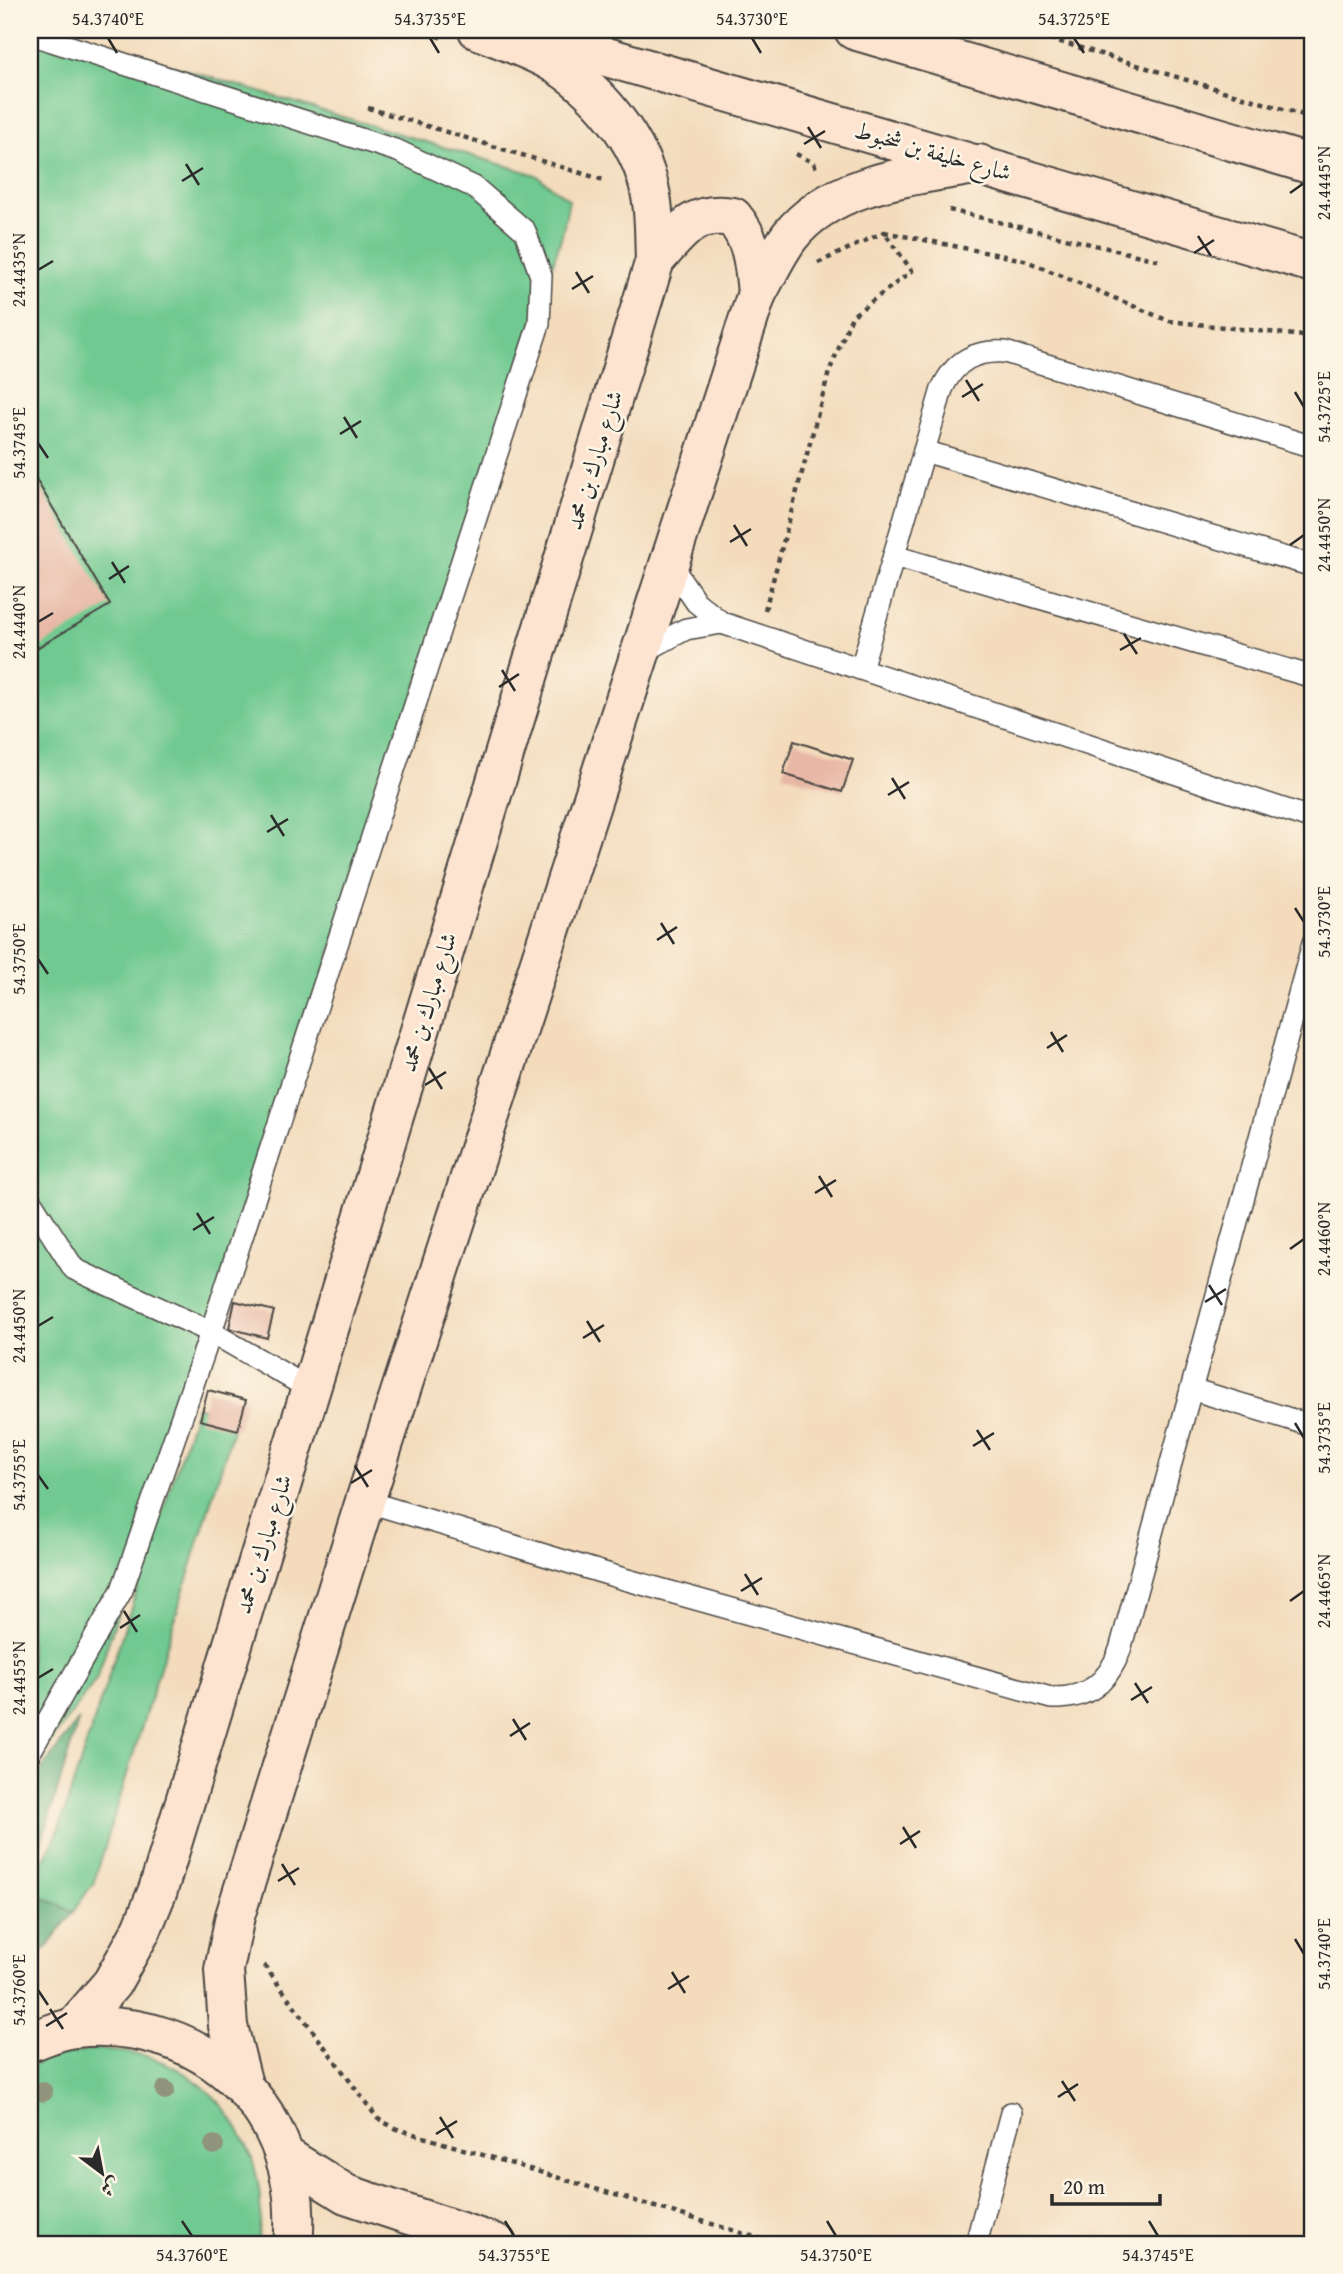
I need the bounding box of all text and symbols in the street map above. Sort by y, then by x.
text: 54.3740°E [72,5,144,32]
text: 54.3735°E [394,5,466,32]
text: 54.3730°E [716,5,788,32]
text: 54.3725°E [1038,5,1110,32]
street label: شارع خليفة بن شخبوط [850,112,1015,193]
text: 24.4445°N [1310,145,1337,220]
text: 24.4435°N [5,232,32,307]
text: 54.3725°E [1310,371,1337,443]
street label: شارع مبارك بن محمد [557,386,634,535]
text: 54.3745°E [5,407,32,479]
text: 24.4450°N [1310,497,1337,572]
text: 24.4440°N [5,584,32,659]
text: 54.3730°E [1310,886,1337,958]
text: 54.3750°E [5,923,32,995]
street label: شارع مبارك بن محمد [391,928,468,1077]
text: 24.4460°N [1310,1201,1337,1276]
text: 24.4450°N [5,1288,32,1363]
text: 54.3735°E [1310,1402,1337,1474]
text: 54.3755°E [5,1439,32,1511]
street label: شارع مبارك بن محمد [226,1470,303,1619]
text: 24.4465°N [1310,1553,1337,1628]
text: 24.4455°N [5,1640,32,1715]
text: 54.3740°E [1310,1918,1337,1990]
text: 54.3760°E [5,1954,32,2026]
north arrow [66,2138,136,2208]
scale bar [1052,2162,1161,2206]
text: ش [96,2171,126,2204]
text: 20 m [1063,2171,1105,2202]
text: 54.3760°E [156,2241,228,2268]
text: 54.3755°E [478,2241,550,2268]
text: 54.3750°E [800,2241,872,2268]
text: 54.3745°E [1122,2241,1194,2268]

